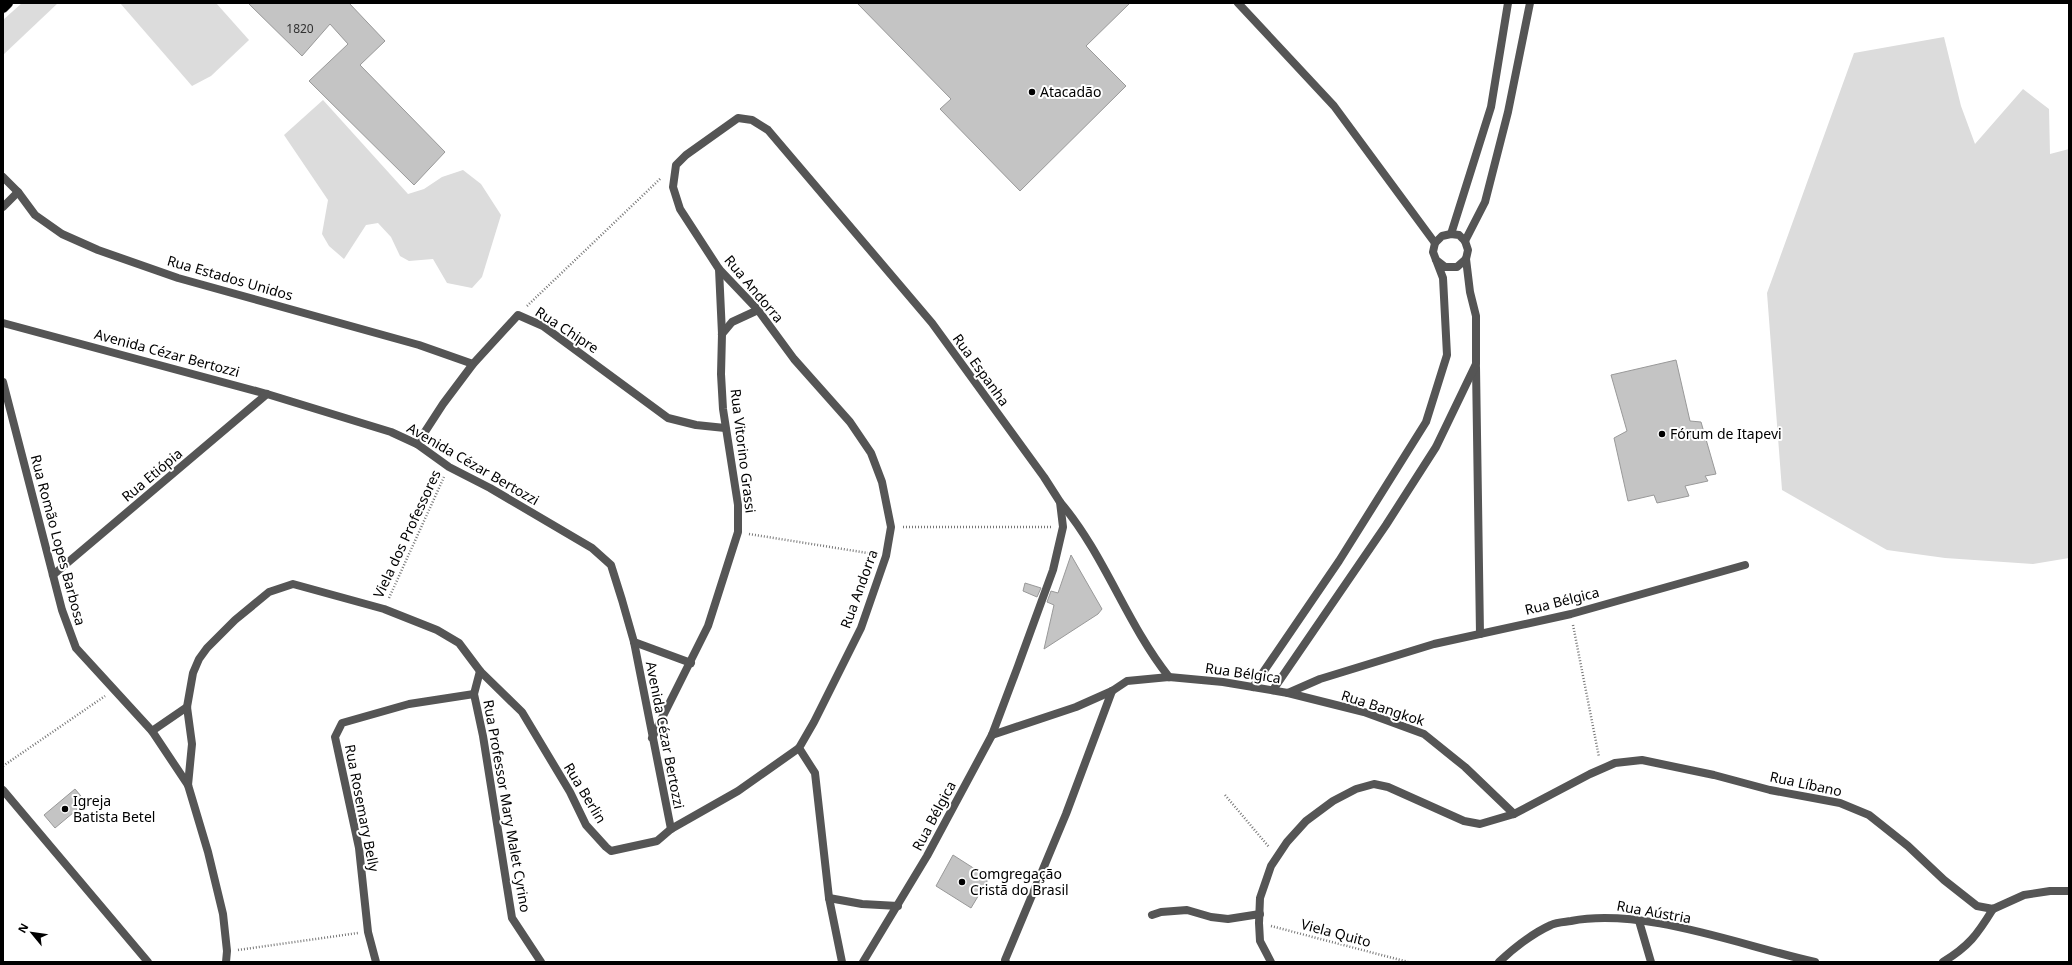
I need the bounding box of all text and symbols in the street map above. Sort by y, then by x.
house number: 1820 [286,20,314,37]
place label: Atacadão [1040,82,1101,101]
marker: Atacadão [1027,87,1037,97]
street label: Rua Estados Unidos [165,250,295,305]
street label: Rua Andorra [721,251,788,326]
street label: Rua Chipre [532,302,603,357]
street label: Avenida Cézar Bertozzi [92,324,242,381]
street label: Rua Espanha [949,330,1014,410]
street label: Rua Vitorino Grassi [726,388,761,514]
street label: Avenida Cézar Bertozzi [404,418,543,509]
place label: Fórum de Itapevi [1670,424,1782,443]
marker: Fórum de Itapevi [1657,429,1667,439]
street label: Rua Etiópia [117,444,186,506]
street label: Rua Romão Lopes Barbosa [27,452,90,627]
street label: Viela dos Professores [368,466,445,601]
street label: Rua Andorra [835,547,882,631]
street label: Rua Bélgica [1523,582,1601,619]
street label: Rua Bélgica [1204,658,1282,687]
street label: Avenida Cézar Bertozzi [642,660,689,810]
street label: Rua Bangkok [1339,685,1428,730]
street label: Rua Professor Mary Malet Cyrino [479,698,536,914]
street label: Rua Rosemary Belly [341,743,384,874]
street label: Rua Berlin [560,759,611,827]
street label: Rua Líbano [1768,767,1844,800]
street label: Rua Bélgica [907,778,960,854]
place label: Igreja Batista Betel [73,791,155,826]
marker: Igreja Batista Betel [60,804,70,814]
place label: Comgregação Cristã do Brasil [970,864,1069,899]
marker: Comgregação Cristã do Brasil [957,877,967,887]
street label: Rua Aústria [1615,896,1693,927]
north arrow [12,913,52,953]
street label: Viela Quito [1299,914,1373,951]
text: N [14,920,32,935]

